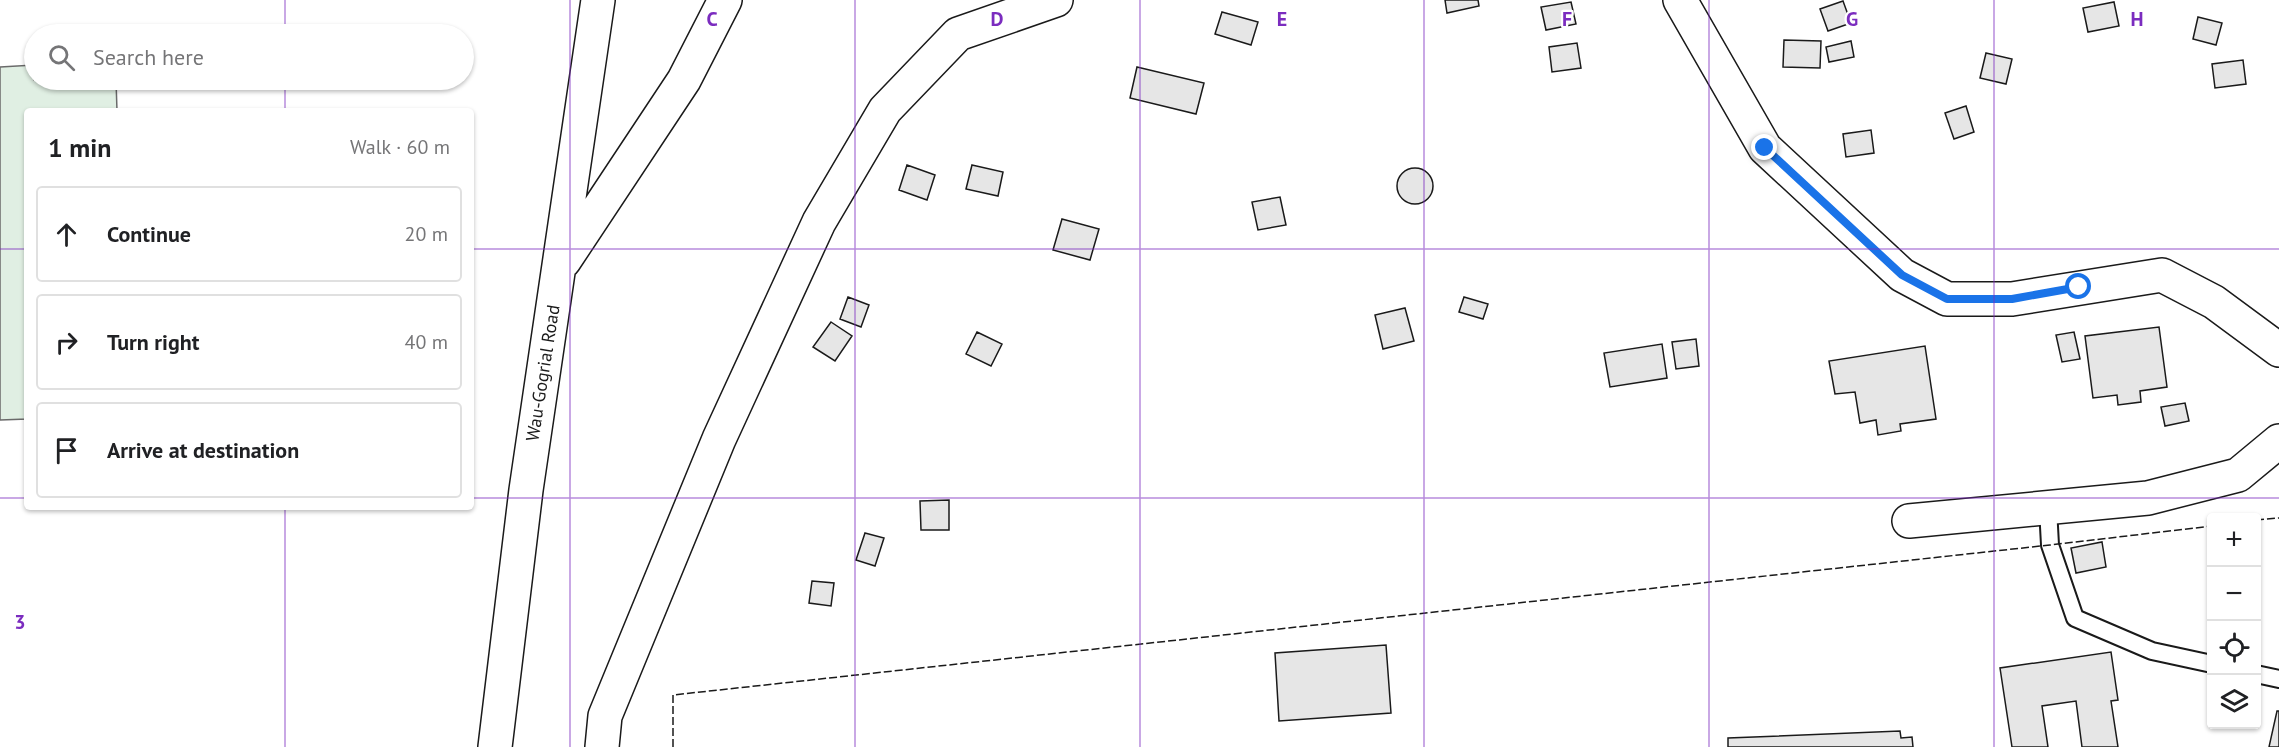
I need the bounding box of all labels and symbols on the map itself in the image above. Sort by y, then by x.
text: C [706,6,718,32]
text: D [991,6,1004,32]
text: E [1277,6,1287,32]
text: F [1562,6,1572,32]
text: G [1846,6,1858,32]
text: H [2130,6,2144,32]
route end [1751,134,1777,160]
route start [2065,273,2091,299]
street label: Wau-Gogrial Road [520,303,565,443]
text: 3 [14,609,26,635]

